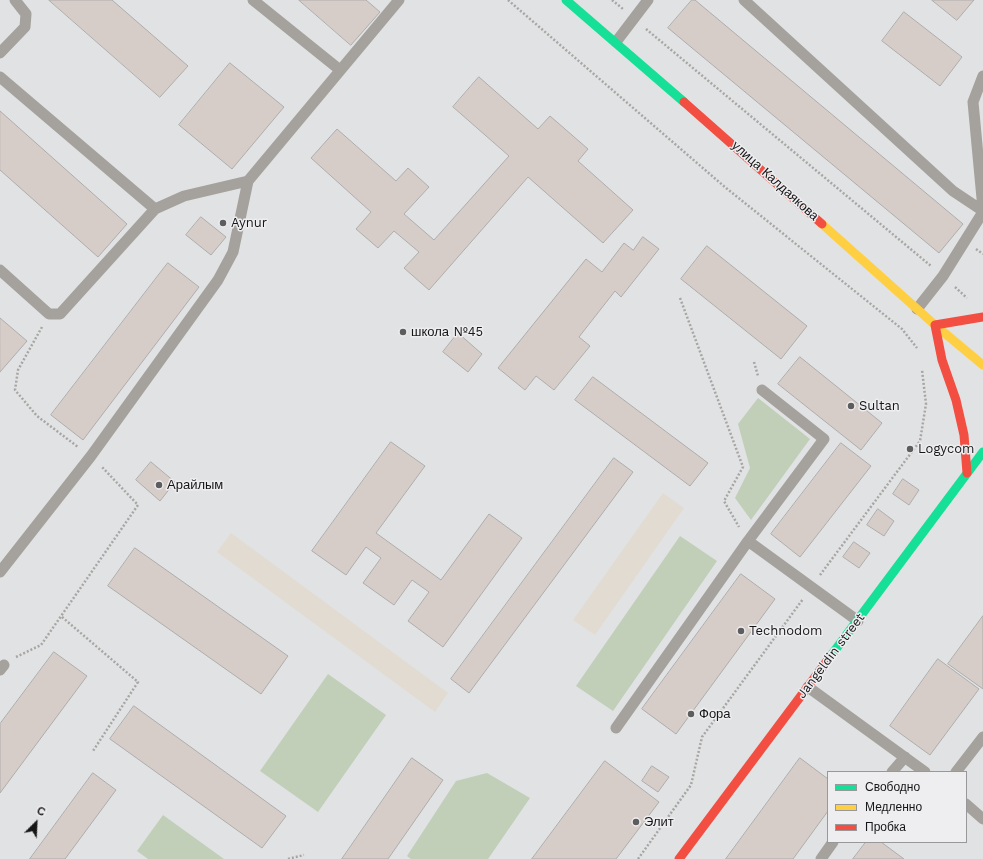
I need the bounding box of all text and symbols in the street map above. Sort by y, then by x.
street label: улица Калдаякова [728,138,822,224]
place label: Aynur [231,215,267,231]
marker: Aynur [218,218,228,228]
place label: школа №45 [411,324,483,340]
marker: школа №45 [398,327,408,337]
place label: Sultan [859,398,900,414]
marker: Sultan [846,401,856,411]
place label: Logycom [918,441,974,457]
marker: Logycom [905,444,915,454]
place label: Арайлым [167,477,223,493]
marker: Арайлым [154,480,164,490]
street label: Jangeldin street [794,610,868,702]
place label: Technodom [749,623,822,639]
marker: Technodom [736,626,746,636]
place label: Фора [699,706,731,722]
marker: Фора [686,709,696,719]
legend [827,771,967,843]
text: Свободно [865,780,920,794]
text: Медленно [865,800,922,814]
north arrow [16,803,56,843]
text: С [35,804,47,819]
place label: Элит [644,814,674,830]
marker: Элит [631,817,641,827]
text: Пробка [865,820,906,834]

